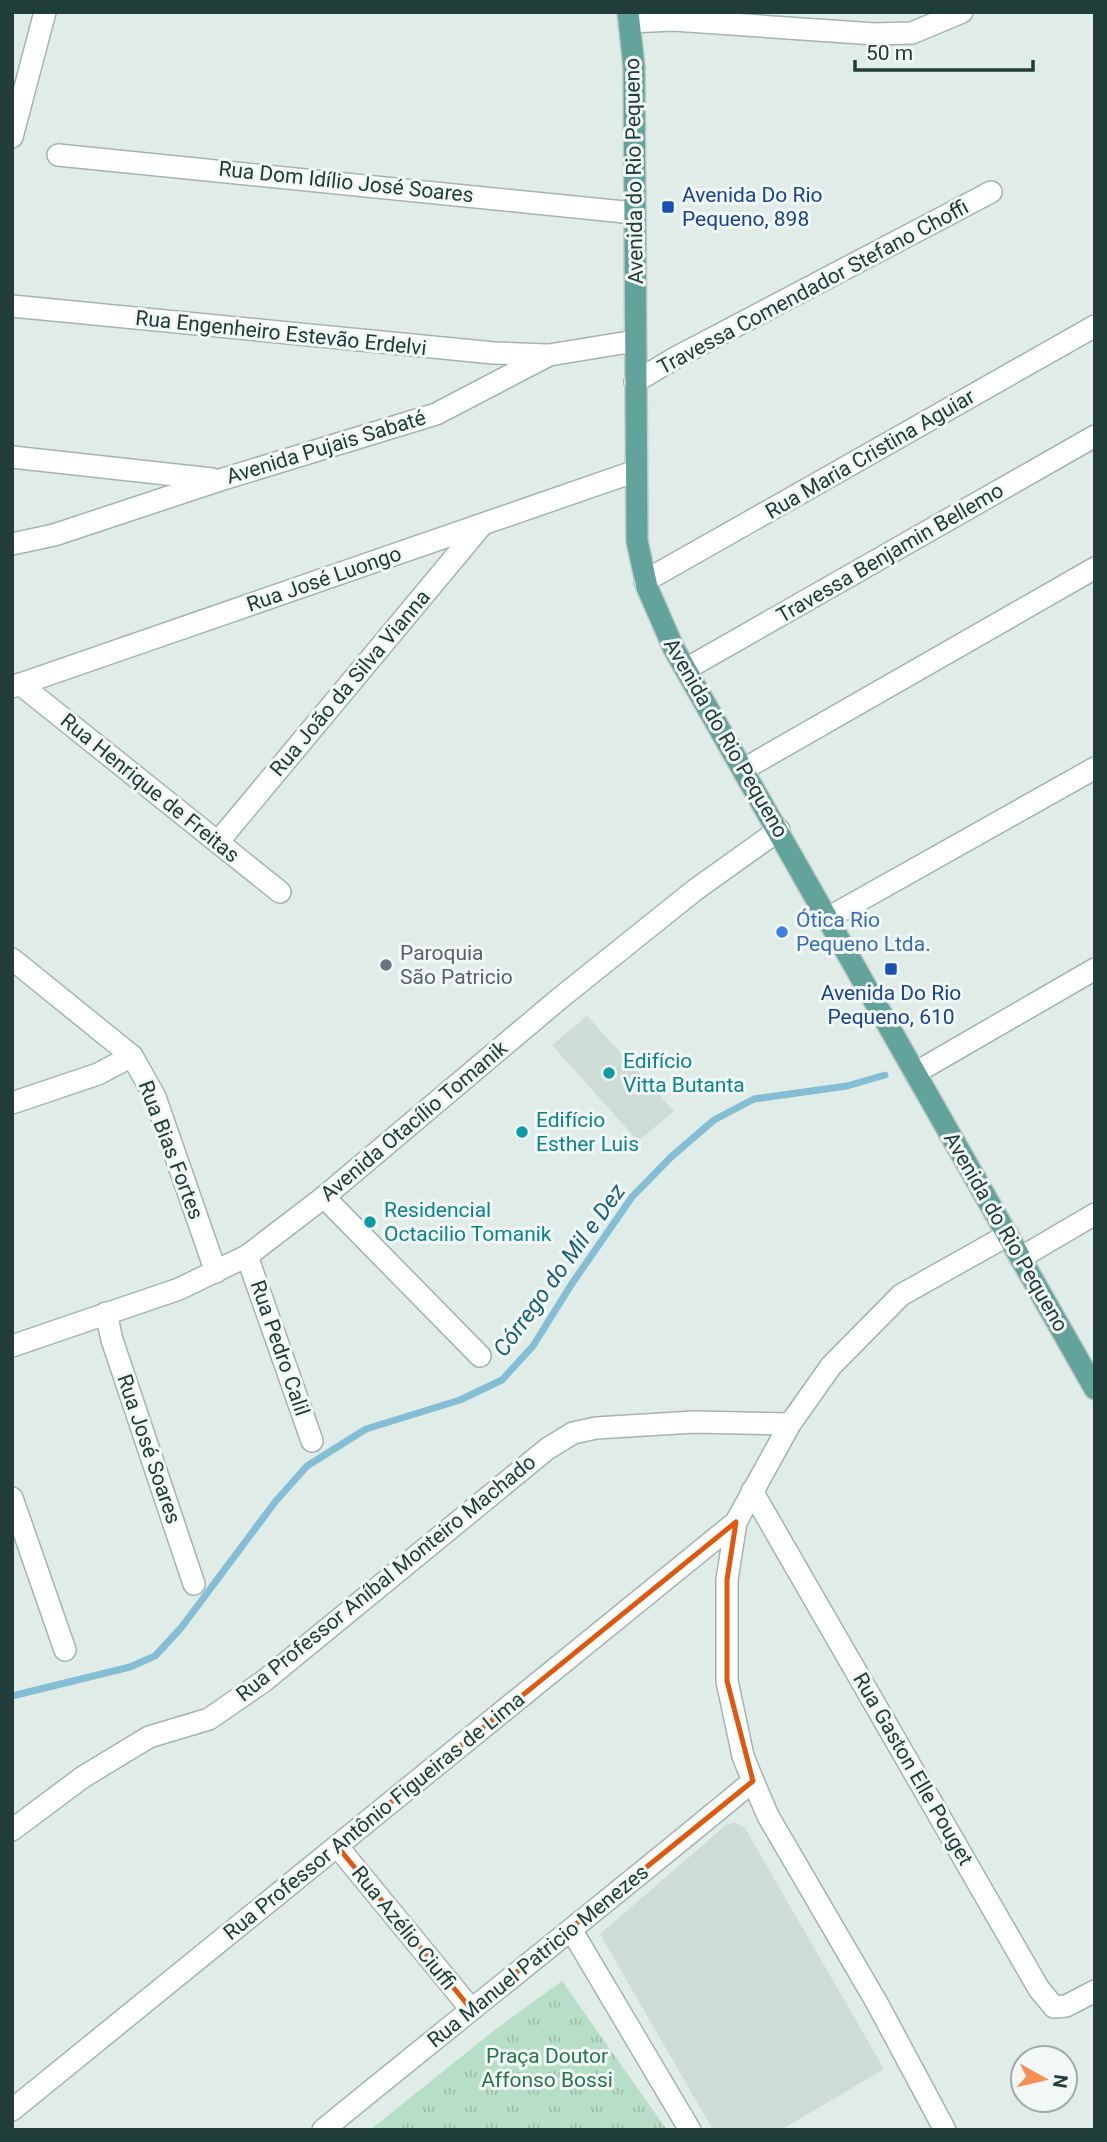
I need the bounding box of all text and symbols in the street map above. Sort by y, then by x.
scale bar [855,28,1034,72]
text: 50 m [866,41,913,65]
street label: Avenida do Rio Pequeno [620,58,648,284]
street label: Rua Dom Idílio José Soares [217,157,475,207]
place label: Avenida Do Rio Pequeno, 898 [682,183,823,231]
street label: Travessa Comendador Stefano Choffi [653,195,973,379]
marker: Avenida Do Rio Pequeno, 898 [660,199,676,215]
street label: Rua Engenheiro Estevão Erdelvi [134,306,428,360]
street label: Rua Maria Cristina Aguiar [761,384,979,524]
street label: Avenida Pujais Sabaté [223,405,429,489]
street label: Travessa Benjamin Bellemo [772,478,1008,628]
street label: Rua José Luongo [244,541,404,617]
street label: Rua João da Silva Vianna [265,585,435,781]
street label: Avenida do Rio Pequeno [659,634,793,842]
street label: Rua Henrique de Freitas [56,709,244,867]
place label: Ótica Rio Pequeno Ltda. [796,908,931,956]
marker: Ótica Rio Pequeno Ltda. [774,924,790,940]
place label: Paroquia São Patricio [400,941,513,989]
marker: Paroquia São Patricio [378,957,394,973]
marker: Avenida Do Rio Pequeno, 610 [883,961,899,977]
place label: Avenida Do Rio Pequeno, 610 [821,981,961,1029]
street label: Avenida Otacílio Tomanik [316,1036,512,1206]
place label: Edifício Vitta Butanta [623,1049,745,1097]
marker: Edifício Vitta Butanta [601,1065,617,1081]
street label: Rua Bias Fortes [134,1077,208,1223]
place label: Edifício Esther Luis [536,1108,639,1156]
marker: Edifício Esther Luis [514,1124,530,1140]
street label: Avenida do Rio Pequeno [939,1128,1073,1336]
water label: Córrego do Mil e Dez [488,1179,631,1362]
place label: Residencial Octacilio Tomanik [384,1198,552,1246]
marker: Residencial Octacilio Tomanik [362,1214,378,1230]
street label: Rua Pedro Calil [246,1277,314,1419]
street label: Rua José Soares [112,1371,186,1527]
street label: Rua Professor Aníbal Monteiro Machado [232,1450,541,1706]
street label: Rua Gaston Elle Pouget [848,1669,978,1870]
street label: Rua Professor Antônio Figueiras de Lima [219,1687,529,1945]
street label: Rua Manuel Patricio Menezes [423,1860,653,2052]
street label: Rua Azélio Ciuffi [347,1861,461,1995]
park label: Praça Doutor Affonso Bossi [481,2044,613,2092]
north arrow [1009,2044,1079,2114]
text: N [1048,2073,1073,2090]

